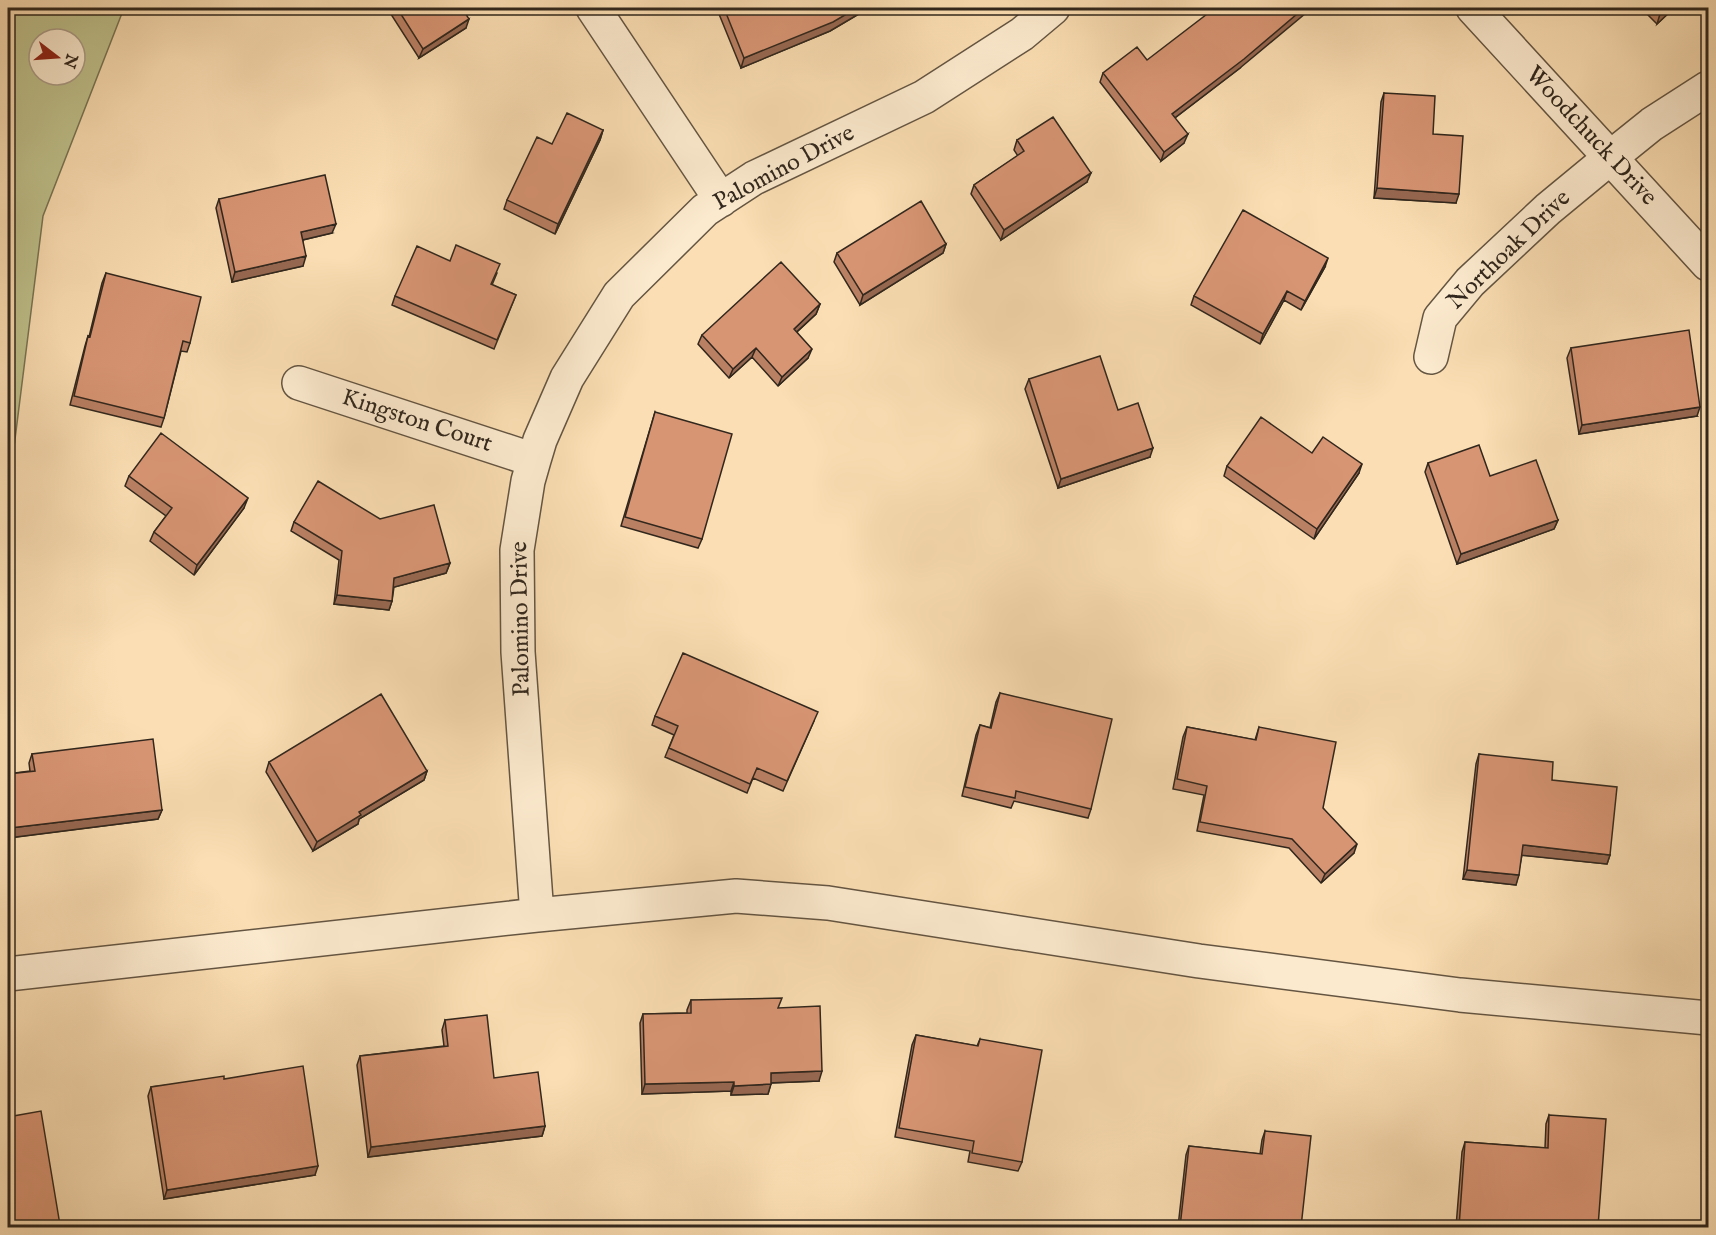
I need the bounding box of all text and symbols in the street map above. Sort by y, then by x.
north arrow [27,27,87,87]
text: N [58,50,81,70]
street label: Woodchuck Drive [1518,60,1664,212]
street label: Palomino Drive [708,118,860,218]
street label: Northoak Drive [1441,183,1577,317]
street label: Kingston Court [338,382,496,460]
street label: Palomino Drive [504,541,538,697]

